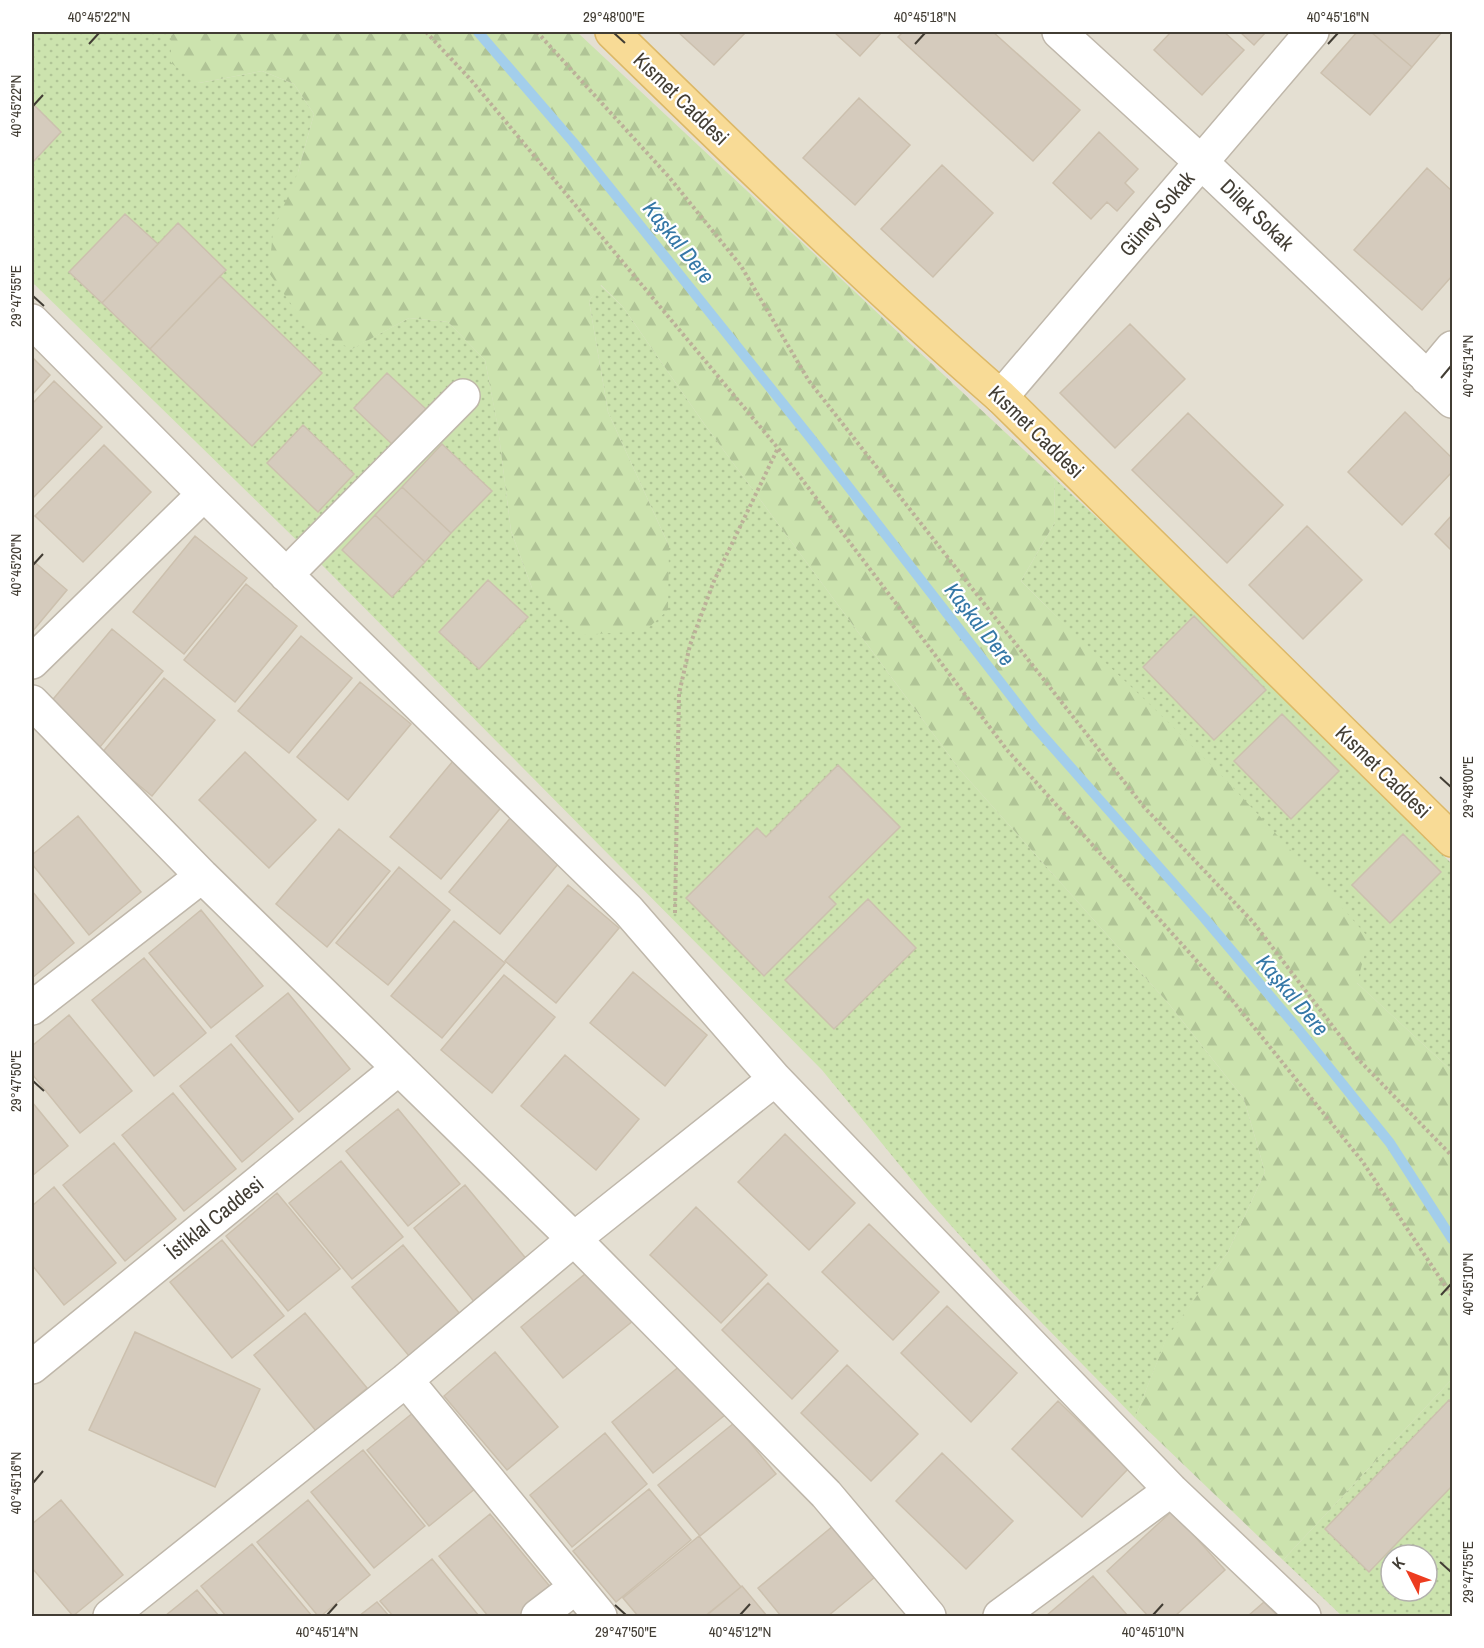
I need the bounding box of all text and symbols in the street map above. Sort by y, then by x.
text: 40°45'22"N [68,6,130,27]
text: 29°48'00"E [583,6,645,27]
text: 40°45'18"N [894,6,956,27]
text: 40°45'16"N [1307,6,1369,27]
street label: Kısmet Caddesi [627,46,735,152]
text: 40°45'22"N [5,75,26,137]
street label: Güney Sokak [1112,164,1201,263]
street label: Dilek Sokak [1214,172,1301,257]
water label: Kaşkal Dere [636,194,722,290]
text: 29°47'55"E [5,265,26,327]
text: 40°45'14"N [1457,335,1478,397]
street label: Kısmet Caddesi [982,379,1090,485]
text: 40°45'20"N [5,534,26,596]
water label: Kaşkal Dere [938,576,1022,672]
street label: Kısmet Caddesi [1329,719,1437,825]
text: 29°48'00"E [1457,756,1478,818]
water label: Kaşkal Dere [1250,948,1336,1042]
text: 29°47'50"E [5,1050,26,1112]
street label: İstiklal Caddesi [160,1169,270,1266]
text: 40°45'10"N [1457,1253,1478,1315]
text: 40°45'16"N [5,1452,26,1514]
text: 29°47'55"E [1457,1541,1478,1603]
north arrow [1379,1543,1439,1603]
text: K [1387,1552,1410,1574]
text: 40°45'14"N [296,1621,358,1642]
text: 29°47'50"E [595,1621,657,1642]
text: 40°45'12"N [709,1621,771,1642]
text: 40°45'10"N [1122,1621,1184,1642]

